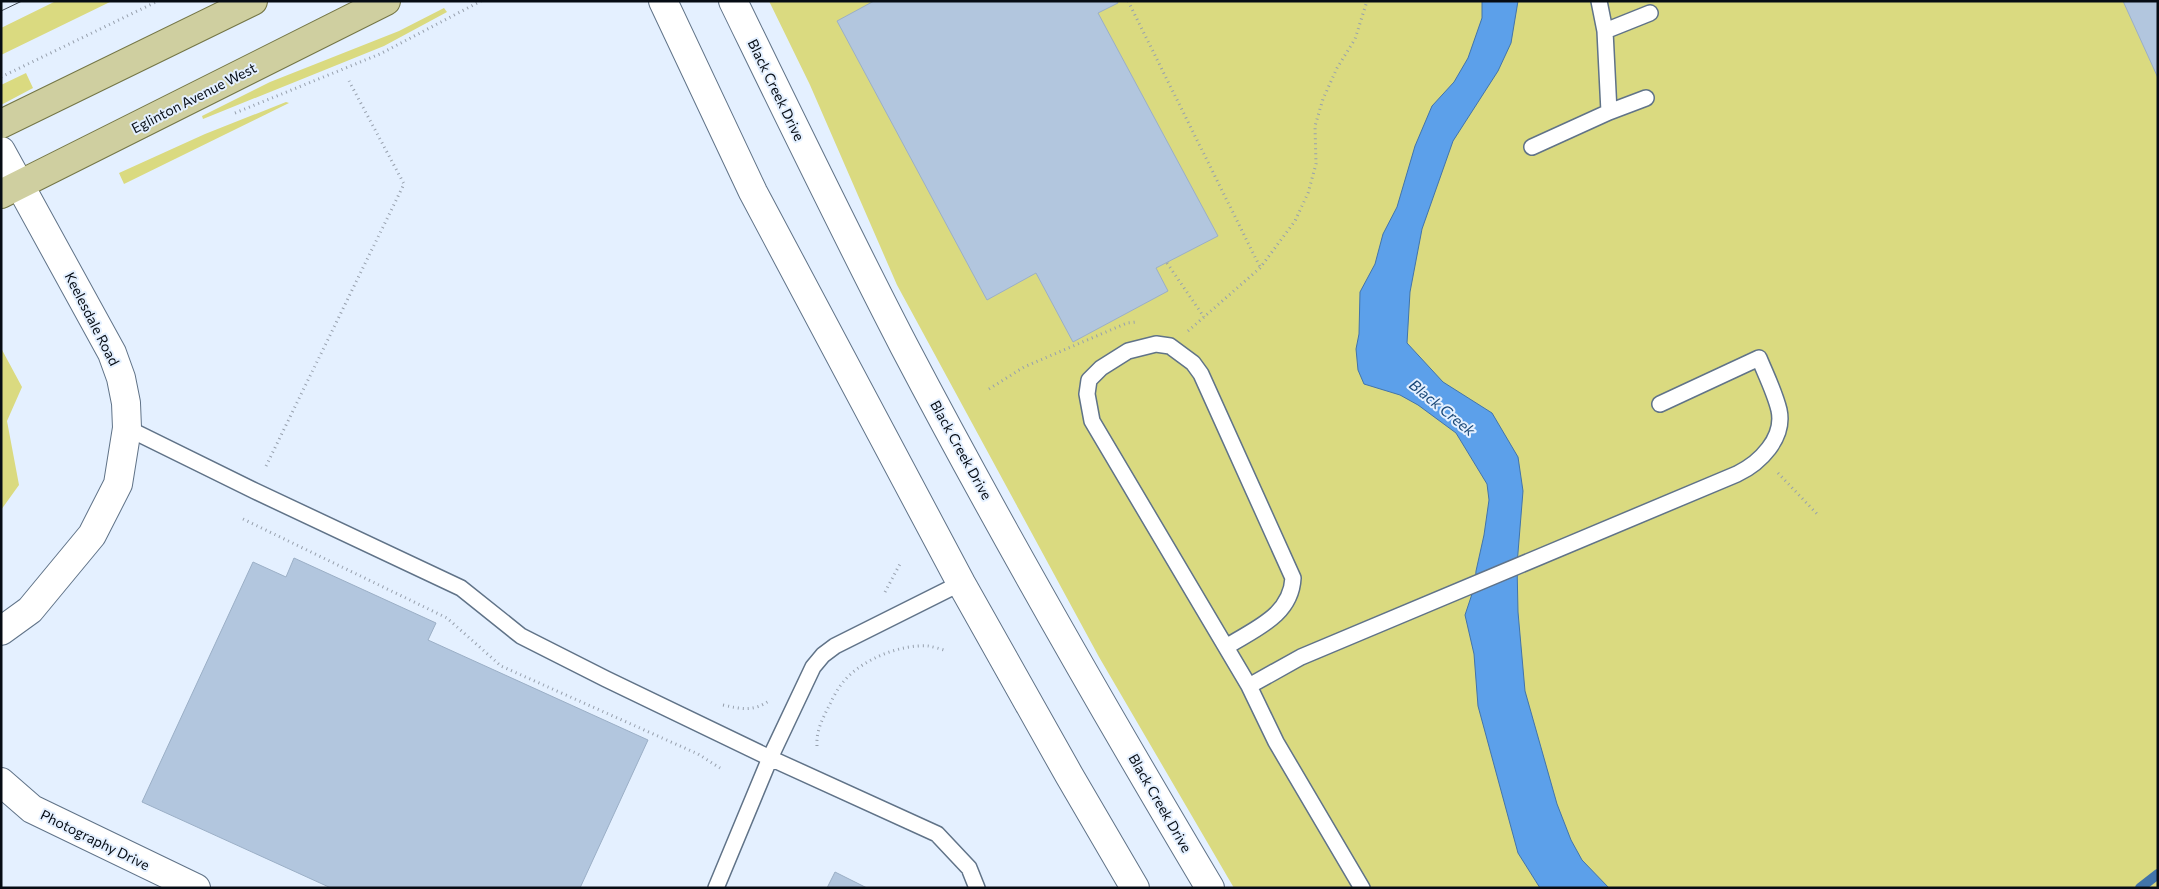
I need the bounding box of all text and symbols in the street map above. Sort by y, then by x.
street label: Black Creek Drive [744,36,808,143]
street label: Eglinton Avenue West [128,59,259,136]
street label: Keelesdale Road [62,269,123,368]
water label: Black Creek [1406,375,1480,440]
street label: Black Creek Drive [927,397,996,502]
street label: Black Creek Drive [1125,750,1196,855]
street label: Photography Drive [38,806,153,873]

